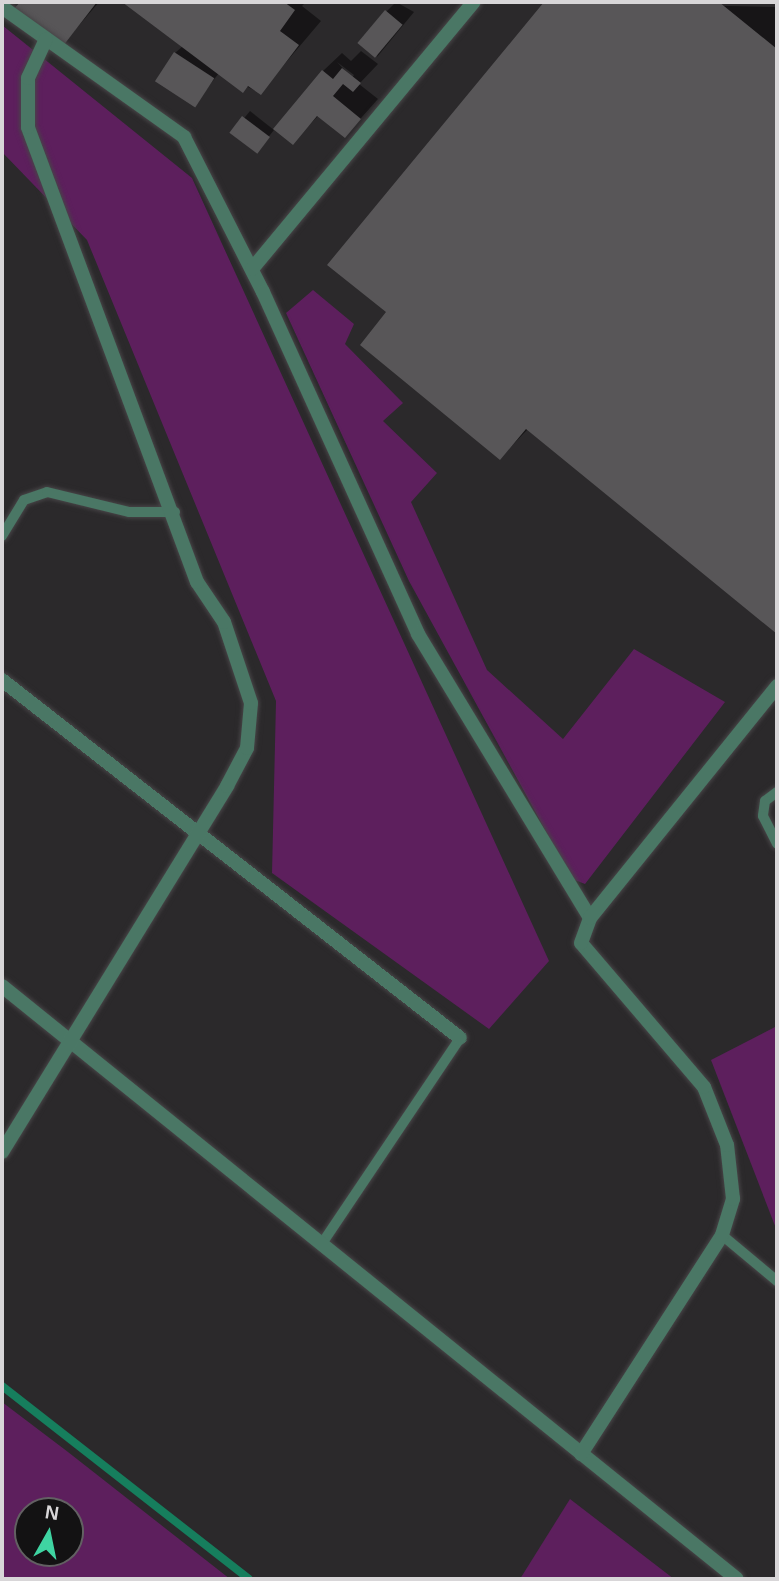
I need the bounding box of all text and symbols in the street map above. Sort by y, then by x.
north arrow [14,1497,84,1567]
text: N [44,1501,60,1524]

